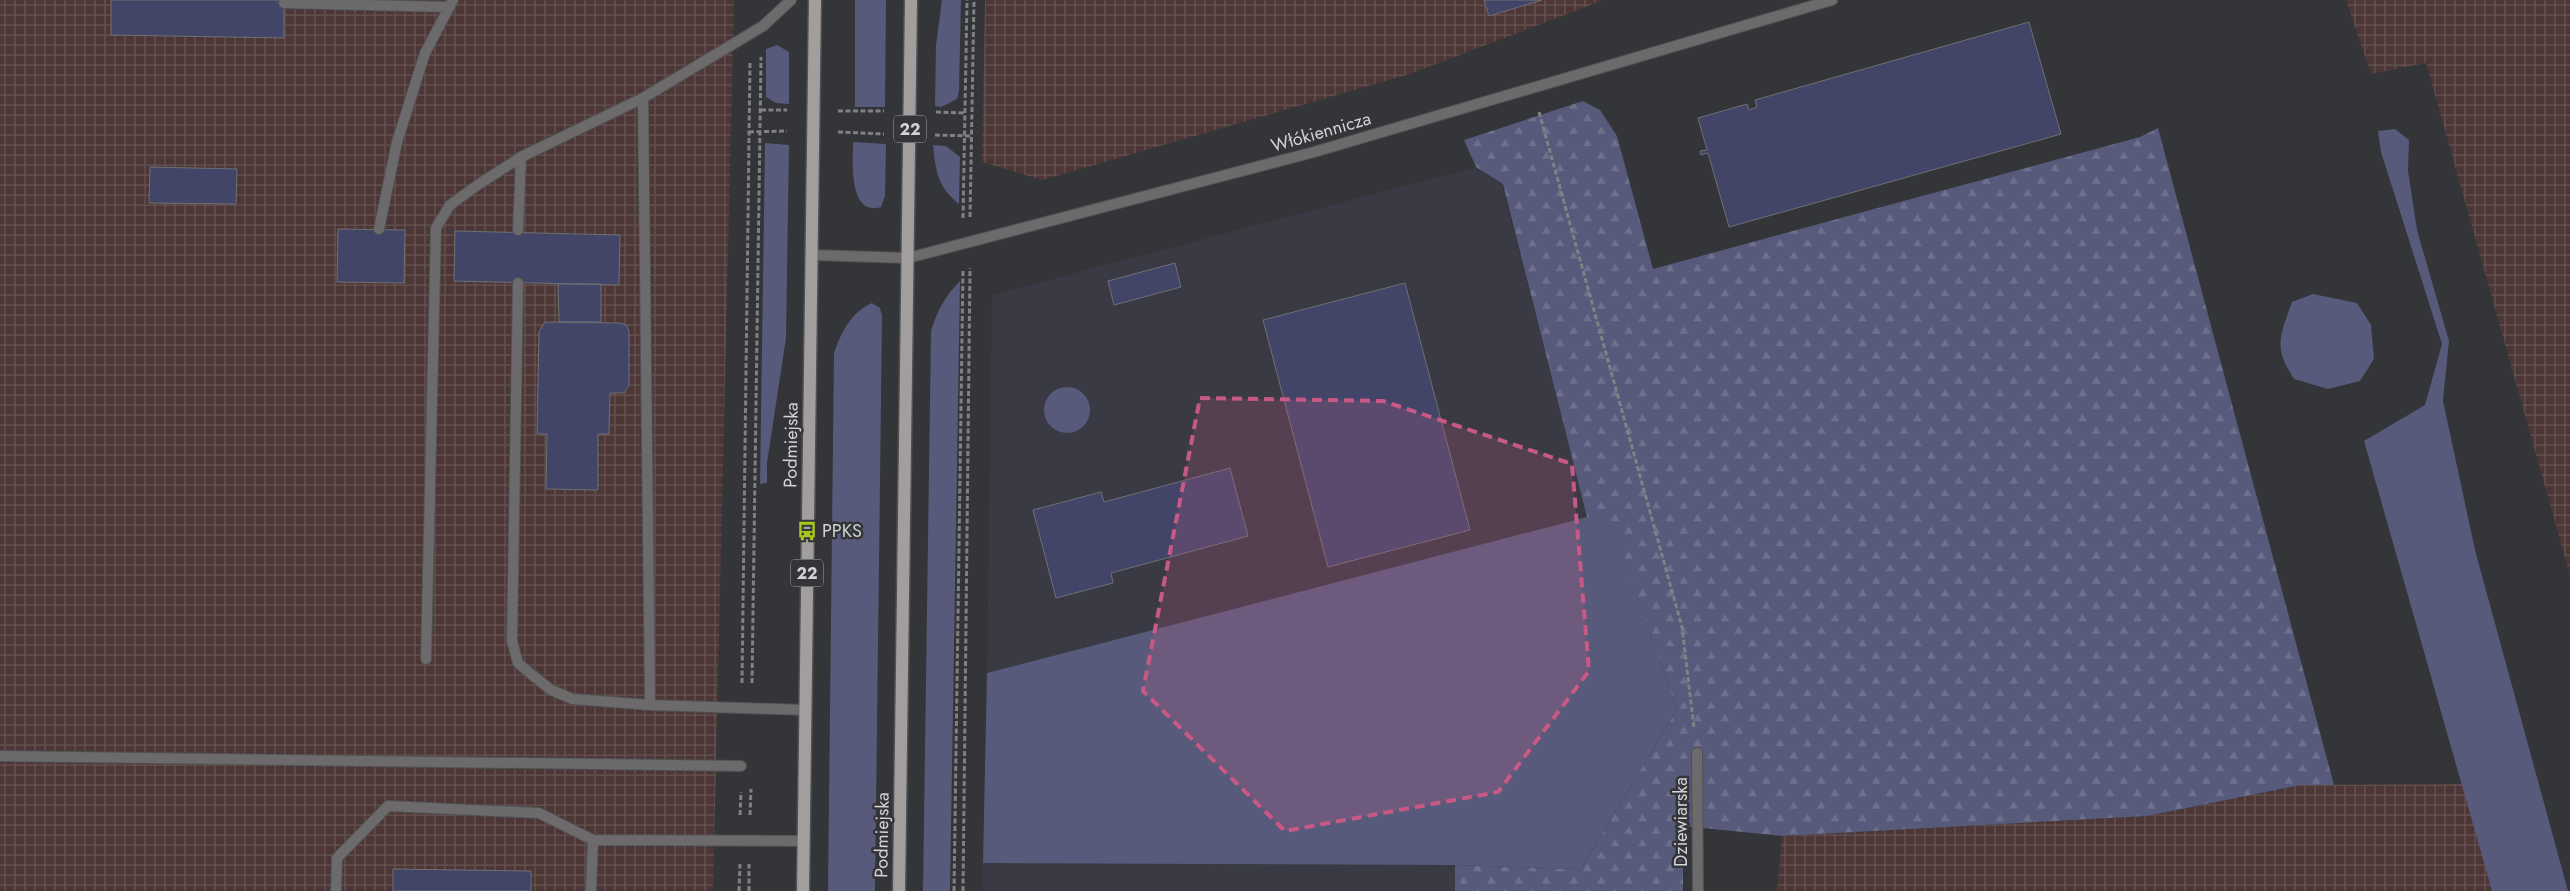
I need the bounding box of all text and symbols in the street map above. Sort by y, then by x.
street label: Włókiennicza [1268,105,1374,159]
road number: 22 [894,116,926,142]
street label: Podmiejska [777,402,805,488]
place label: PPKS [822,518,862,544]
bus stop icon: PPKS [796,520,818,542]
road number: 22 [791,560,823,586]
street label: Dziewiarska [1668,777,1694,867]
street label: Podmiejska [868,792,896,878]

